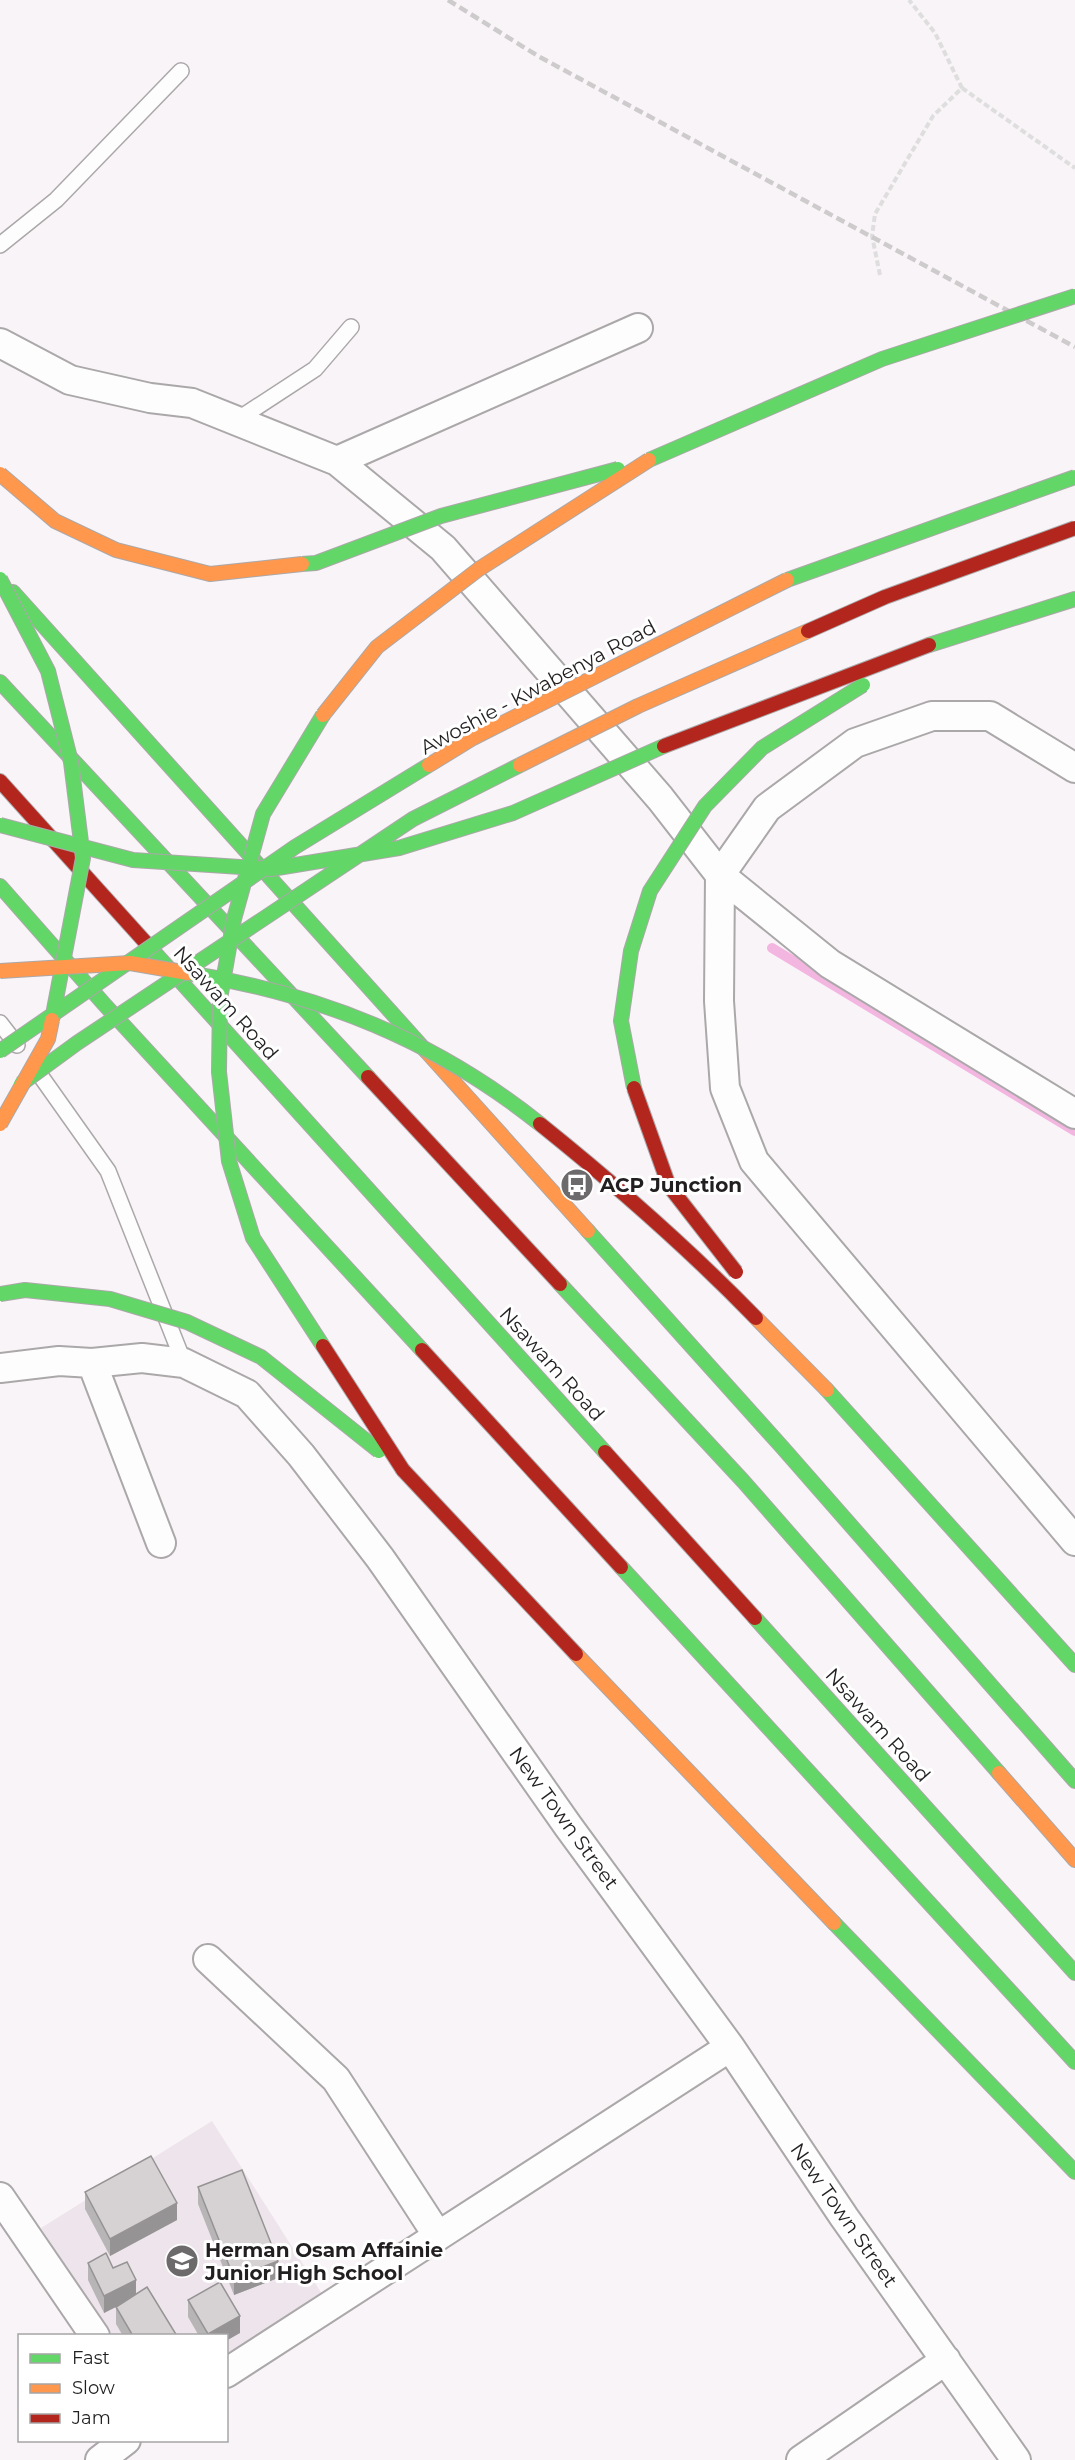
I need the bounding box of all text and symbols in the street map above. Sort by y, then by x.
street label: Awoshie - Kwabenya Road [416,615,660,759]
street label: Nsawam Road [168,941,284,1065]
bus stop icon: ACP Junction [559,1167,595,1203]
place label: ACP Junction [599,1173,742,1197]
street label: Nsawam Road [494,1302,610,1426]
street label: Nsawam Road [820,1663,936,1787]
street label: New Town Street [504,1742,624,1894]
street label: New Town Street [785,2138,903,2292]
place label: Herman Osam Affainie Junior High School [204,2238,443,2285]
school or university icon: Herman Osam Affainie Junior High School [164,2243,200,2279]
legend [18,2334,228,2442]
text: Fast [72,2347,110,2369]
text: Slow [72,2377,115,2399]
text: Jam [71,2407,111,2429]

